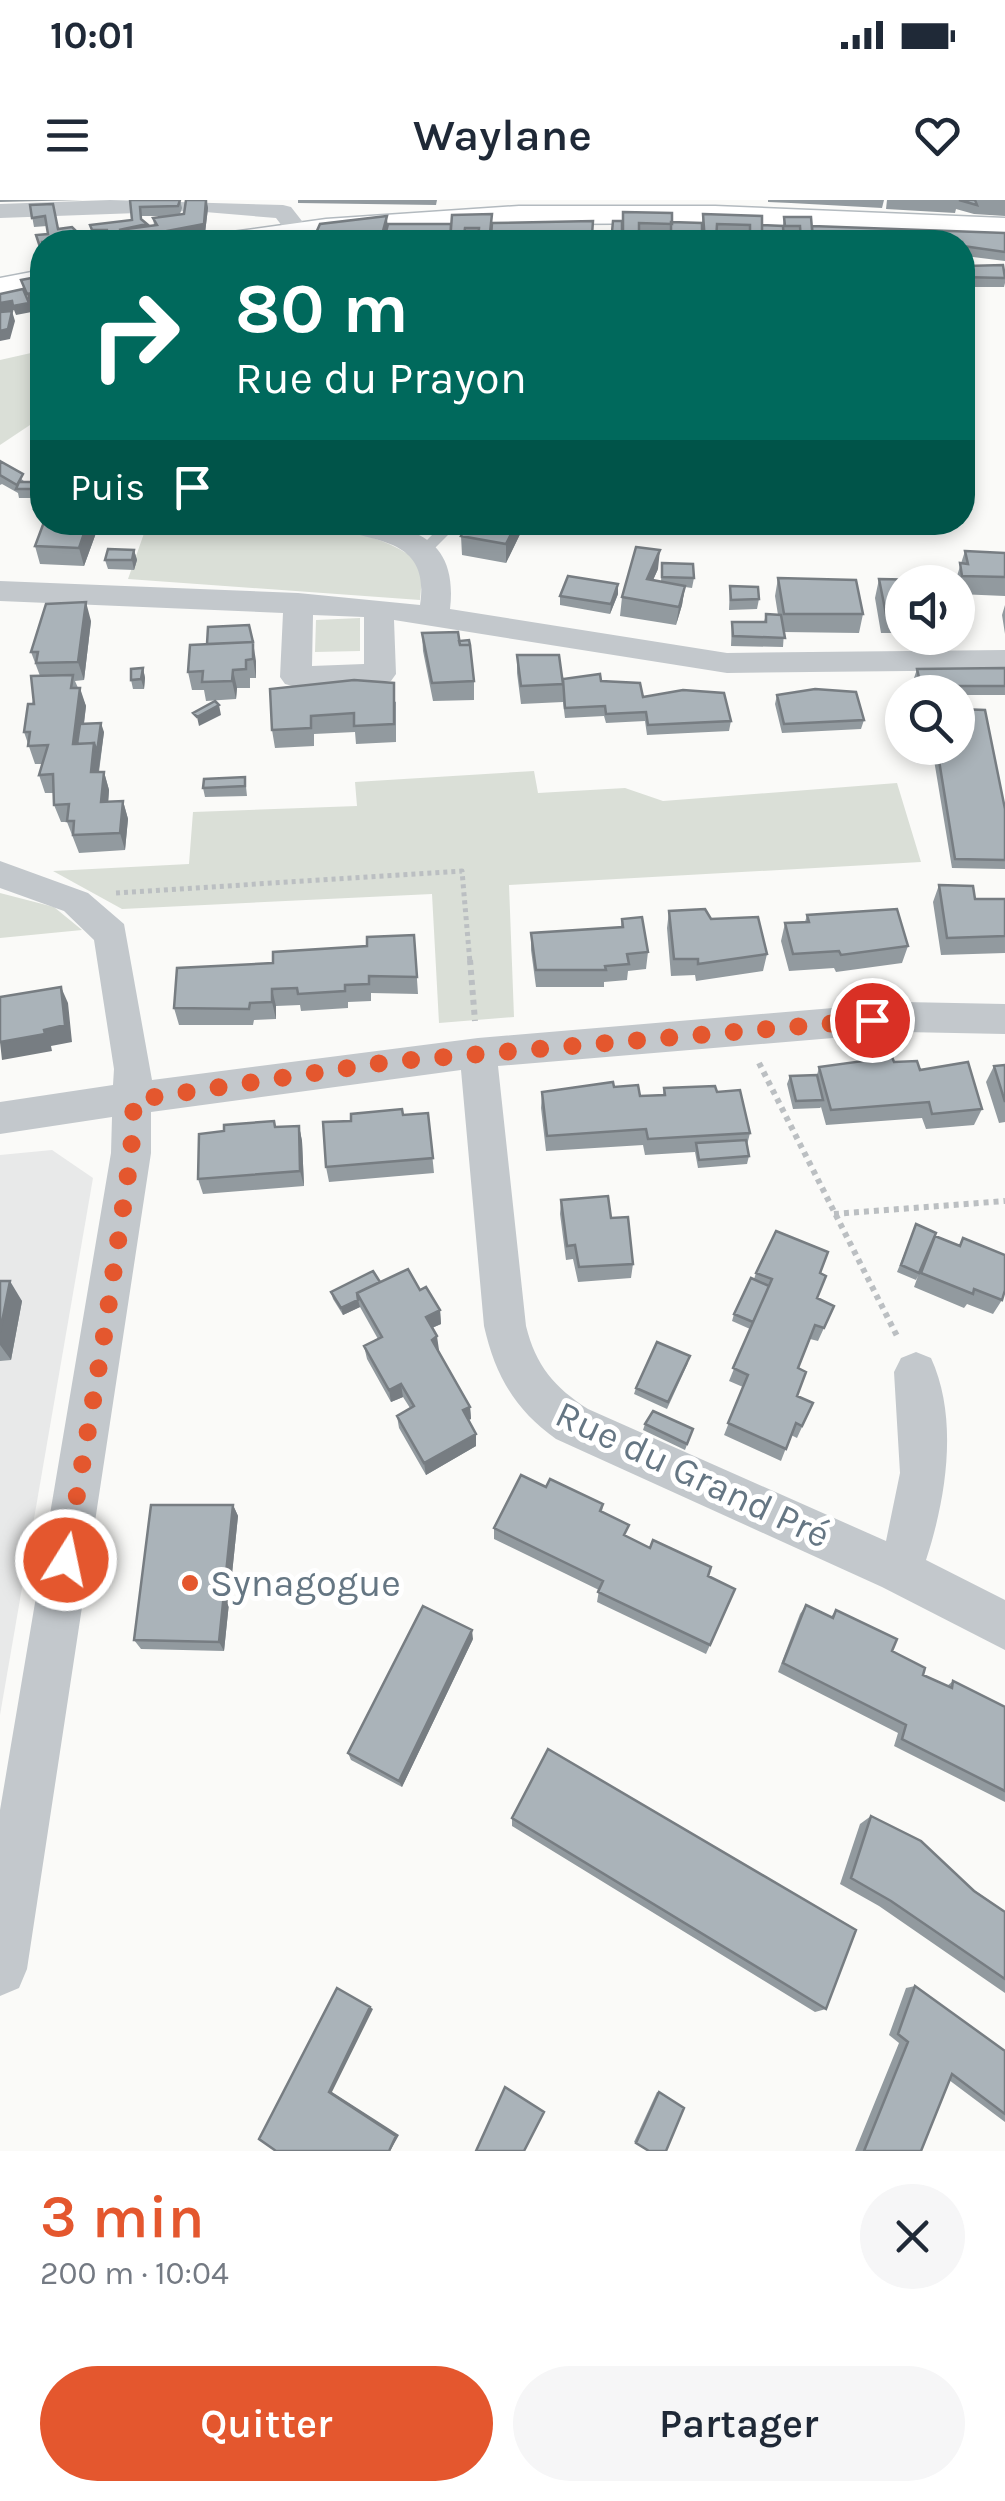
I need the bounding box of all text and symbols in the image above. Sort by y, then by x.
text: 10:01 [50,13,135,58]
icon: menu [40,108,95,163]
icon: heart [910,108,965,163]
text: Waylane [413,109,592,161]
text: 80 m [235,268,409,350]
icon: right [70,270,200,400]
text: Rue du Prayon [235,352,527,404]
icon: arrive [165,460,220,515]
text: Puis [70,465,145,510]
map controls [885,565,975,765]
button: sound [885,565,975,655]
button: search [885,675,975,765]
pin [830,978,915,1063]
icon: arrive [845,993,900,1048]
street label: Rue du Grand Pré [549,1391,837,1558]
position arrow [14,1508,118,1612]
place label: Synagogue [210,1561,401,1606]
marker: Synagogue [179,1572,201,1594]
text: 3 min [40,2182,205,2252]
button: close [860,2184,965,2289]
text: 200 m · 10:04 [40,2255,229,2292]
button: Quitter [40,2366,493,2481]
button: Partager [513,2366,965,2481]

